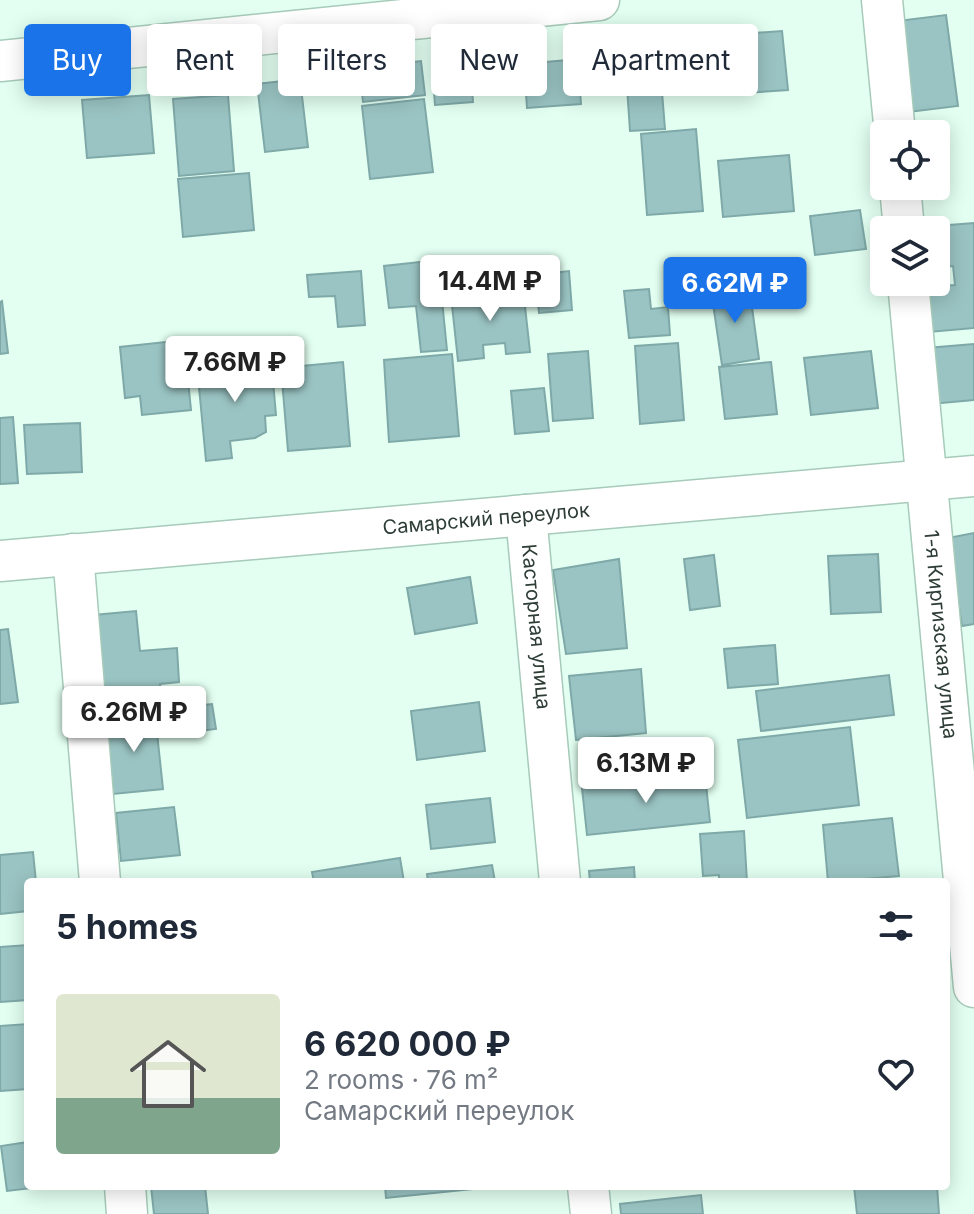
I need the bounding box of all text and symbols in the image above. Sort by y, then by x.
chip: Buy [24,24,131,96]
chip: Rent [147,24,262,96]
chip: Filters [278,24,415,96]
chip: New [431,24,547,96]
chip: Apartment [563,24,758,96]
map controls [870,120,950,296]
button: locate [870,120,950,200]
button: layers [870,216,950,296]
pin: 14.4M ₽ [416,255,564,323]
pin: 6.62M ₽ [661,257,809,325]
text: 14.4M ₽ [438,265,542,296]
text: 6.62M ₽ [682,267,788,298]
pin: 7.66M ₽ [161,336,309,404]
text: 7.66M ₽ [183,346,287,377]
street label: Самарский переулок [382,498,591,540]
street label: 1-я Киргизская улица [919,529,963,740]
street label: Касторная улица [517,543,556,710]
pin: 6.26M ₽ [60,686,208,754]
text: 6.26M ₽ [80,696,188,727]
pin: 6.13M ₽ [572,737,720,805]
text: 6.13M ₽ [596,747,696,778]
icon: filters [874,904,918,948]
text: 5 homes [56,906,198,947]
text: 6 620 000 ₽ [304,1023,511,1064]
icon: home [120,1026,216,1122]
icon: heart [874,1052,918,1096]
text: 2 rooms · 76 m² [304,1064,498,1095]
text: Самарский переулок [304,1095,574,1126]

